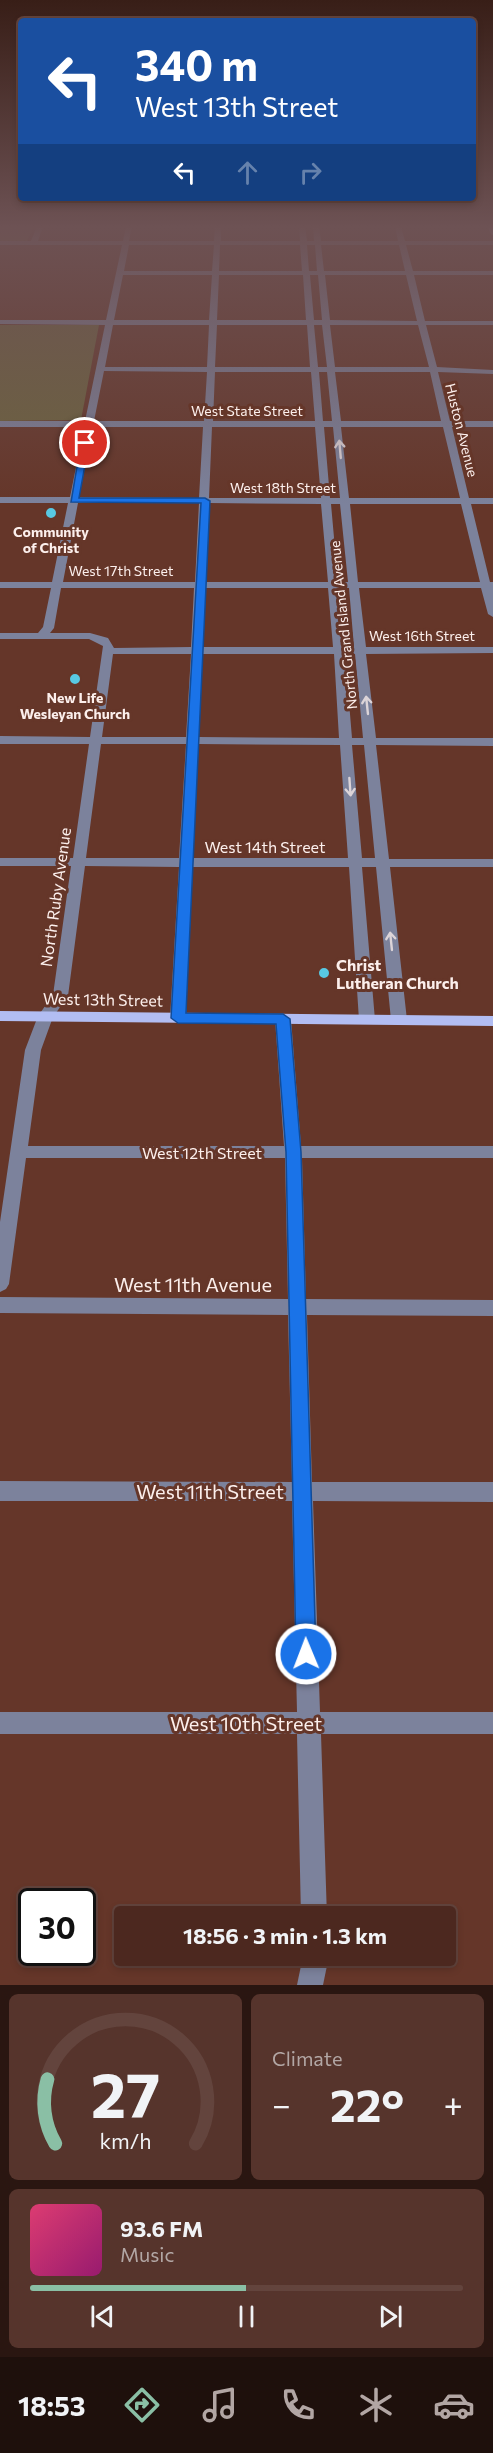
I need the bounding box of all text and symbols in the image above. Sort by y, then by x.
text: 340 m [135,38,258,90]
icon: left [36,42,114,120]
text: West 13th Street [135,90,338,123]
icon: left [168,156,201,189]
icon: ahead [231,156,264,189]
icon: right [294,156,327,189]
street label: Huston Avenue [442,381,482,479]
street label: West State Street [191,402,303,419]
pin [59,417,110,468]
icon: arrive [68,426,101,459]
one-way arrow [334,439,345,459]
street label: West 18th Street [230,479,336,496]
marker: Community of Christ [44,506,58,520]
place label: Community of Christ [13,523,89,556]
street label: North Grand Island Avenue [326,540,360,710]
street label: West 17th Street [69,562,174,579]
street label: West 16th Street [369,627,475,644]
marker: New Life Wesleyan Church [68,672,82,686]
place label: New Life Wesleyan Church [20,689,130,722]
one-way arrow [361,696,372,716]
one-way arrow [344,776,355,796]
street label: North Ruby Avenue [36,826,74,968]
street label: West 14th Street [205,837,326,856]
one-way arrow [385,932,396,952]
place label: Christ Lutheran Church [336,955,459,992]
marker: Christ Lutheran Church [317,966,331,980]
street label: West 13th Street [43,988,164,1010]
street label: West 12th Street [142,1143,263,1162]
street label: West 11th Avenue [114,1272,272,1296]
street label: West 11th Street [136,1479,284,1503]
position arrow [274,1622,338,1686]
street label: West 10th Street [170,1711,322,1735]
speed limit sign: 30 [18,1888,96,1966]
text: 18:56 · 3 min · 1.3 km [183,1922,387,1949]
text: Climate [272,2046,342,2070]
text: 27 [91,2055,160,2131]
text: 22° [330,2076,404,2131]
text: − [272,2083,291,2124]
text: + [444,2083,463,2124]
text: km/h [99,2127,152,2153]
text: 93.6 FM [120,2215,203,2242]
text: Music [120,2242,174,2266]
icon: previous [86,2300,119,2333]
icon: pause [230,2300,263,2333]
icon: next [374,2300,407,2333]
icon: directions [121,2384,163,2426]
icon: music [199,2384,241,2426]
icon: phone [277,2384,319,2426]
icon: climate [355,2384,397,2426]
icon: car [433,2384,475,2426]
text: 18:53 [18,2389,85,2422]

